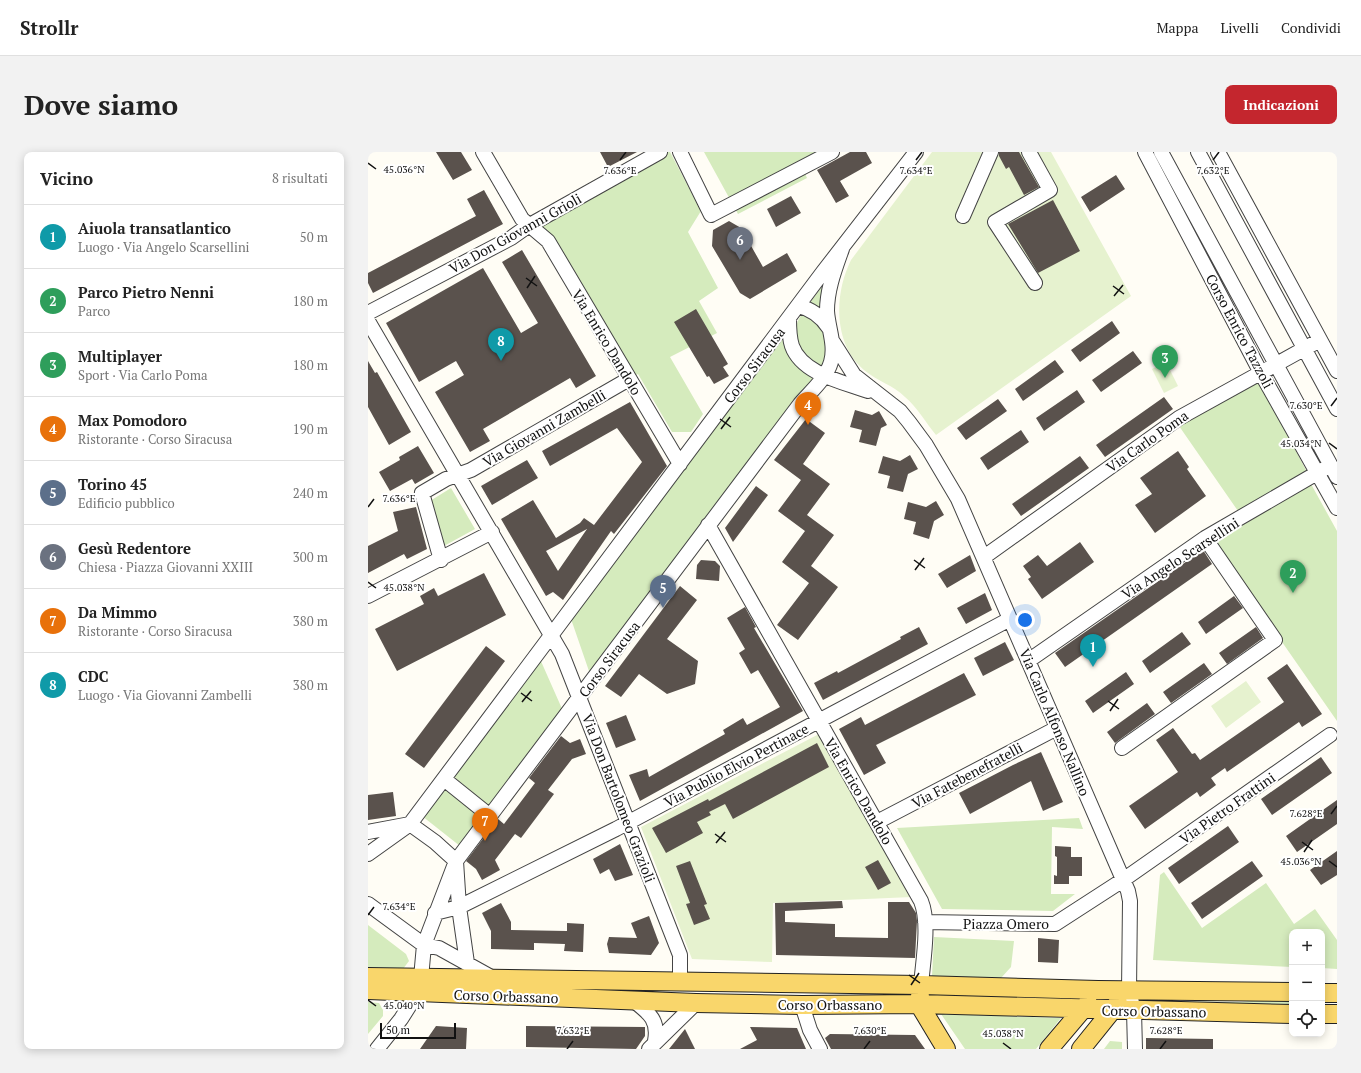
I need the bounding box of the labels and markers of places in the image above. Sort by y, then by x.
pin: 6 [727,227,753,260]
pin: 8 [488,328,514,361]
pin: 3 [1152,345,1178,378]
pin: 4 [795,392,821,425]
pin: 2 [1280,560,1306,593]
pin: 5 [650,575,676,608]
pin: 1 [1080,634,1106,667]
pin: 7 [472,808,498,841]

